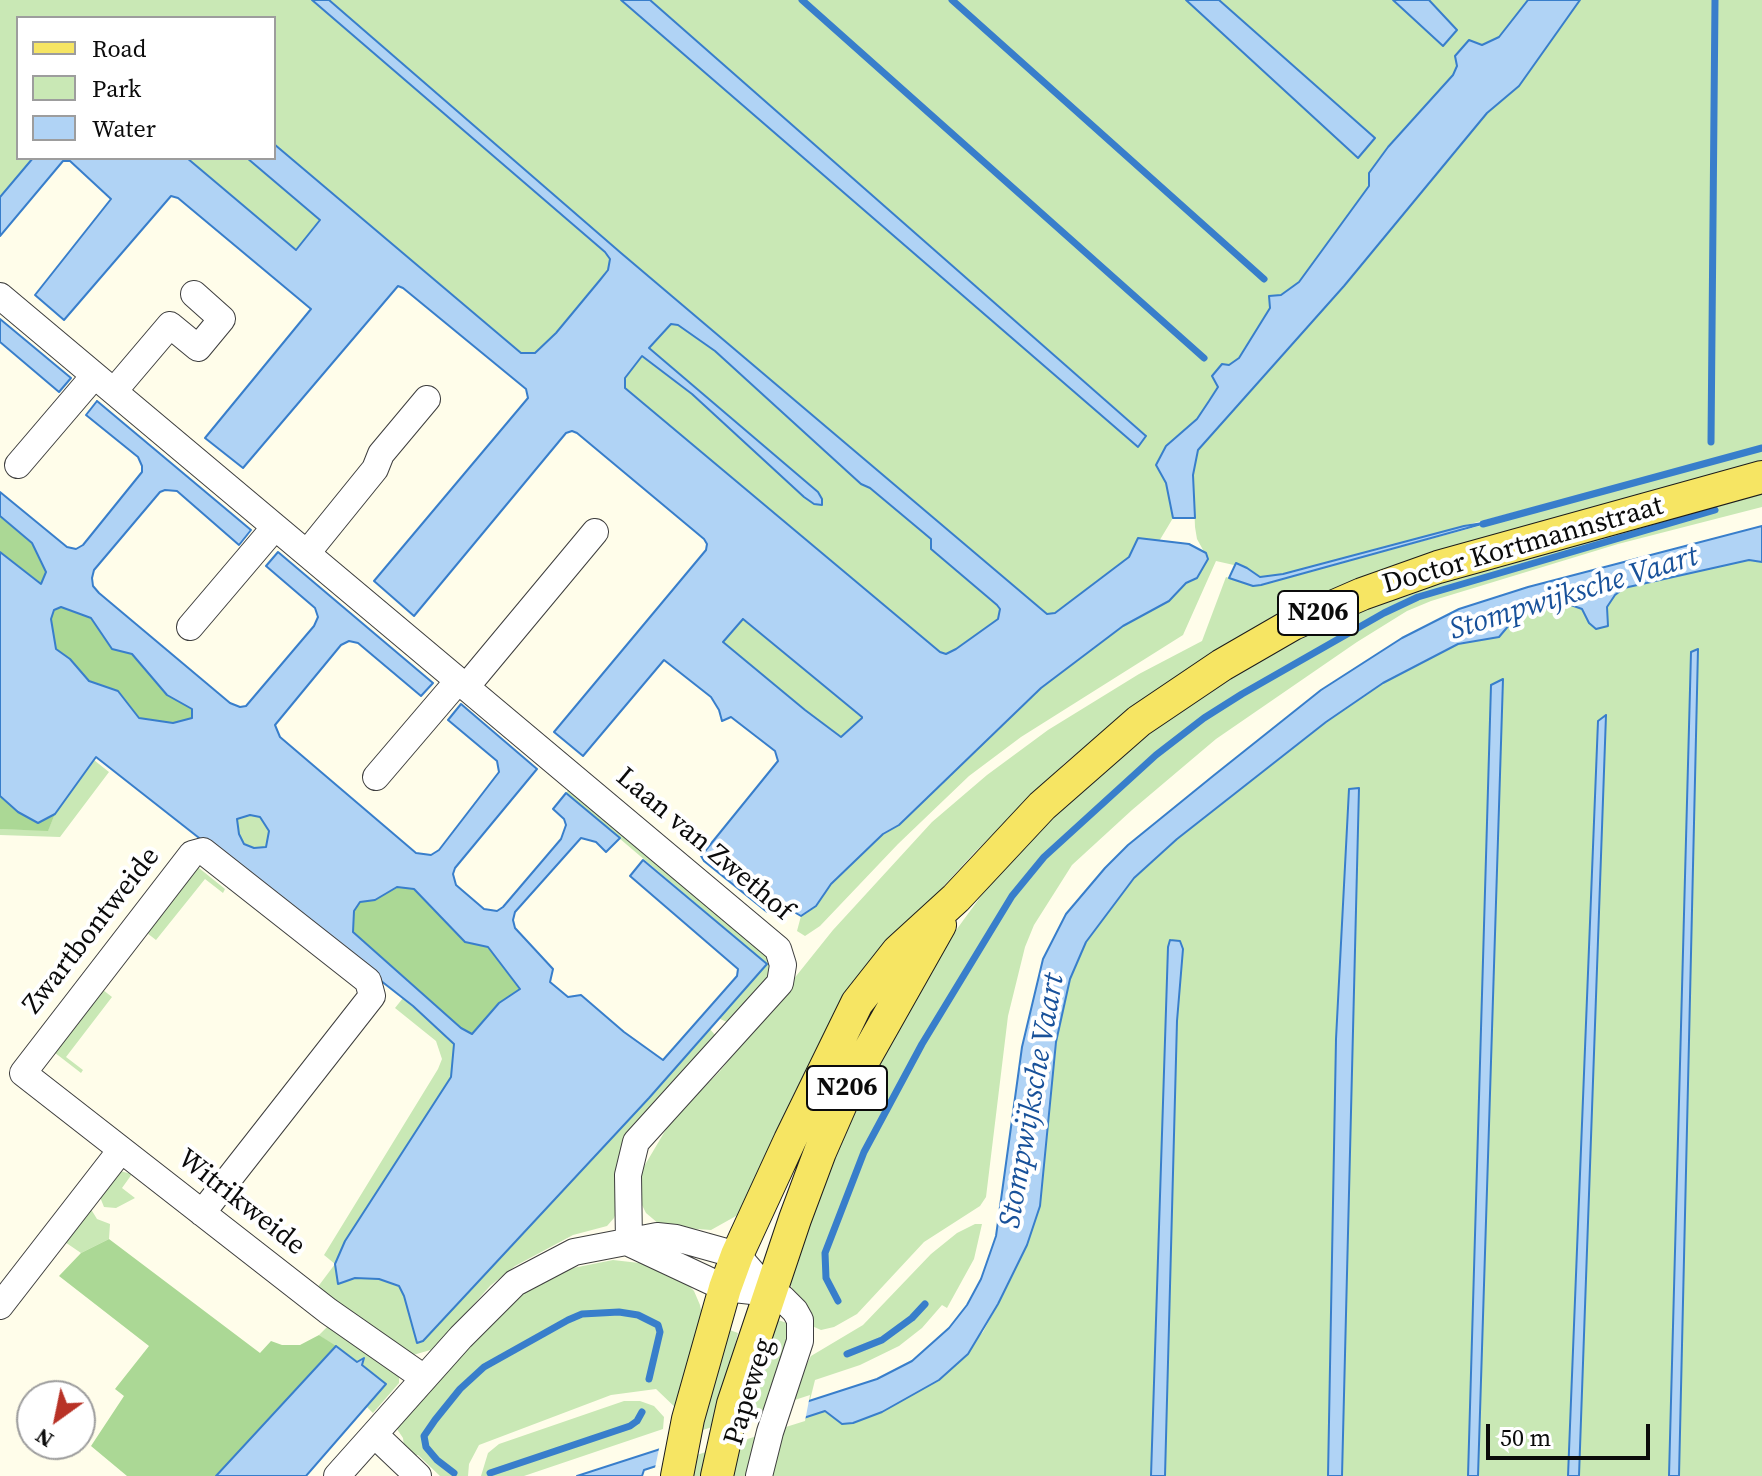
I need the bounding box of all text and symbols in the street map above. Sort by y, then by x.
legend [16,16,276,160]
text: Road [92,32,146,65]
text: Park [92,72,141,105]
text: Water [92,112,156,145]
street label: Doctor Kortmannstraat [1379,490,1667,602]
water label: Stompwijksche Vaart [1445,539,1703,649]
road number: N206 [1278,591,1358,635]
street label: Laan van Zwethof [609,761,799,929]
street label: Zwartbontweide [16,841,168,1021]
water label: Stompwijksche Vaart [993,971,1073,1231]
road number: N206 [807,1066,887,1110]
street label: Witrikweide [170,1143,312,1263]
street label: Papeweg [718,1334,782,1450]
north arrow [16,1380,96,1460]
scale bar [1490,1408,1654,1458]
text: 50 m [1500,1421,1551,1454]
text: N [29,1422,59,1455]

